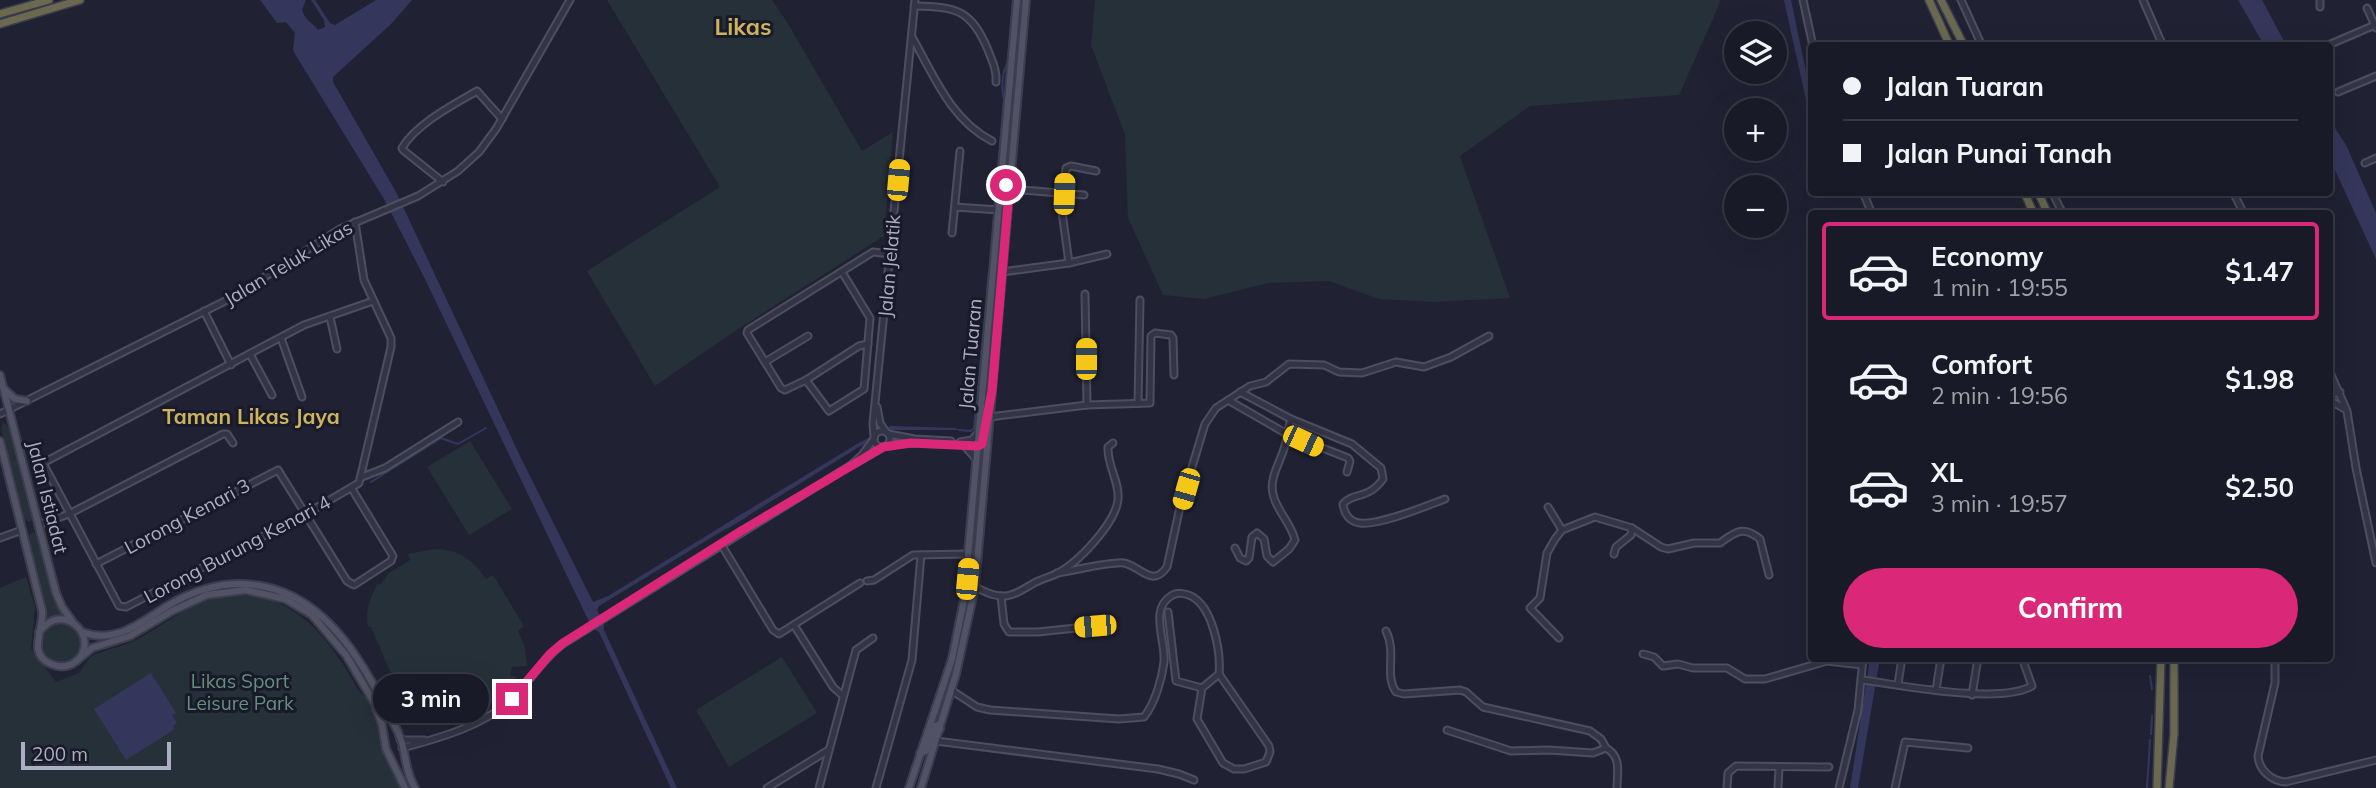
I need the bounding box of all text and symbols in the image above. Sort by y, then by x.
district label: Likas [714,12,772,41]
map controls [1724,21,1787,238]
button: layers [1724,21,1787,84]
text: Jalan Tuaran [1885,70,2044,103]
button: + [1724,98,1787,161]
text: Jalan Punai Tanah [1885,137,2112,170]
car [886,158,911,202]
route start [990,169,1022,201]
car [1053,173,1076,215]
button: − [1724,175,1787,238]
street label: Jalan Jelatik [873,213,905,318]
street label: Jalan Teluk Likas [219,215,357,311]
icon: car [1847,240,1910,303]
text: Economy [1931,240,2043,273]
text: $1.47 [2225,255,2294,288]
text: 1 min · 19:55 [1931,273,2068,302]
street label: Jalan Tuaran [953,297,987,411]
car [1076,338,1097,380]
icon: car [1847,348,1910,411]
text: Comfort [1931,348,2032,381]
text: $1.98 [2225,363,2294,396]
text: 2 min · 19:56 [1931,381,2068,410]
district label: Taman Likas Jaya [162,403,340,429]
car [1280,423,1327,459]
street label: Jalan Istiadat [22,438,74,556]
icon: car [1847,456,1910,519]
text: XL [1931,456,1963,489]
car [1171,466,1202,512]
text: $2.50 [2225,471,2294,504]
street label: Lorong Kenari 3 [120,473,254,559]
text: 3 min · 19:57 [1931,489,2068,518]
street label: Lorong Burung Kenari 4 [140,490,334,608]
car [955,557,980,601]
button: Confirm [1843,568,2298,648]
car [1074,614,1117,638]
park label: Likas Sport Leisure Park [186,669,294,715]
callout: 3 min [372,674,488,724]
route end [496,683,528,715]
text: 3 min [401,684,461,713]
scale bar [21,739,172,771]
text: 200 m [32,742,88,766]

